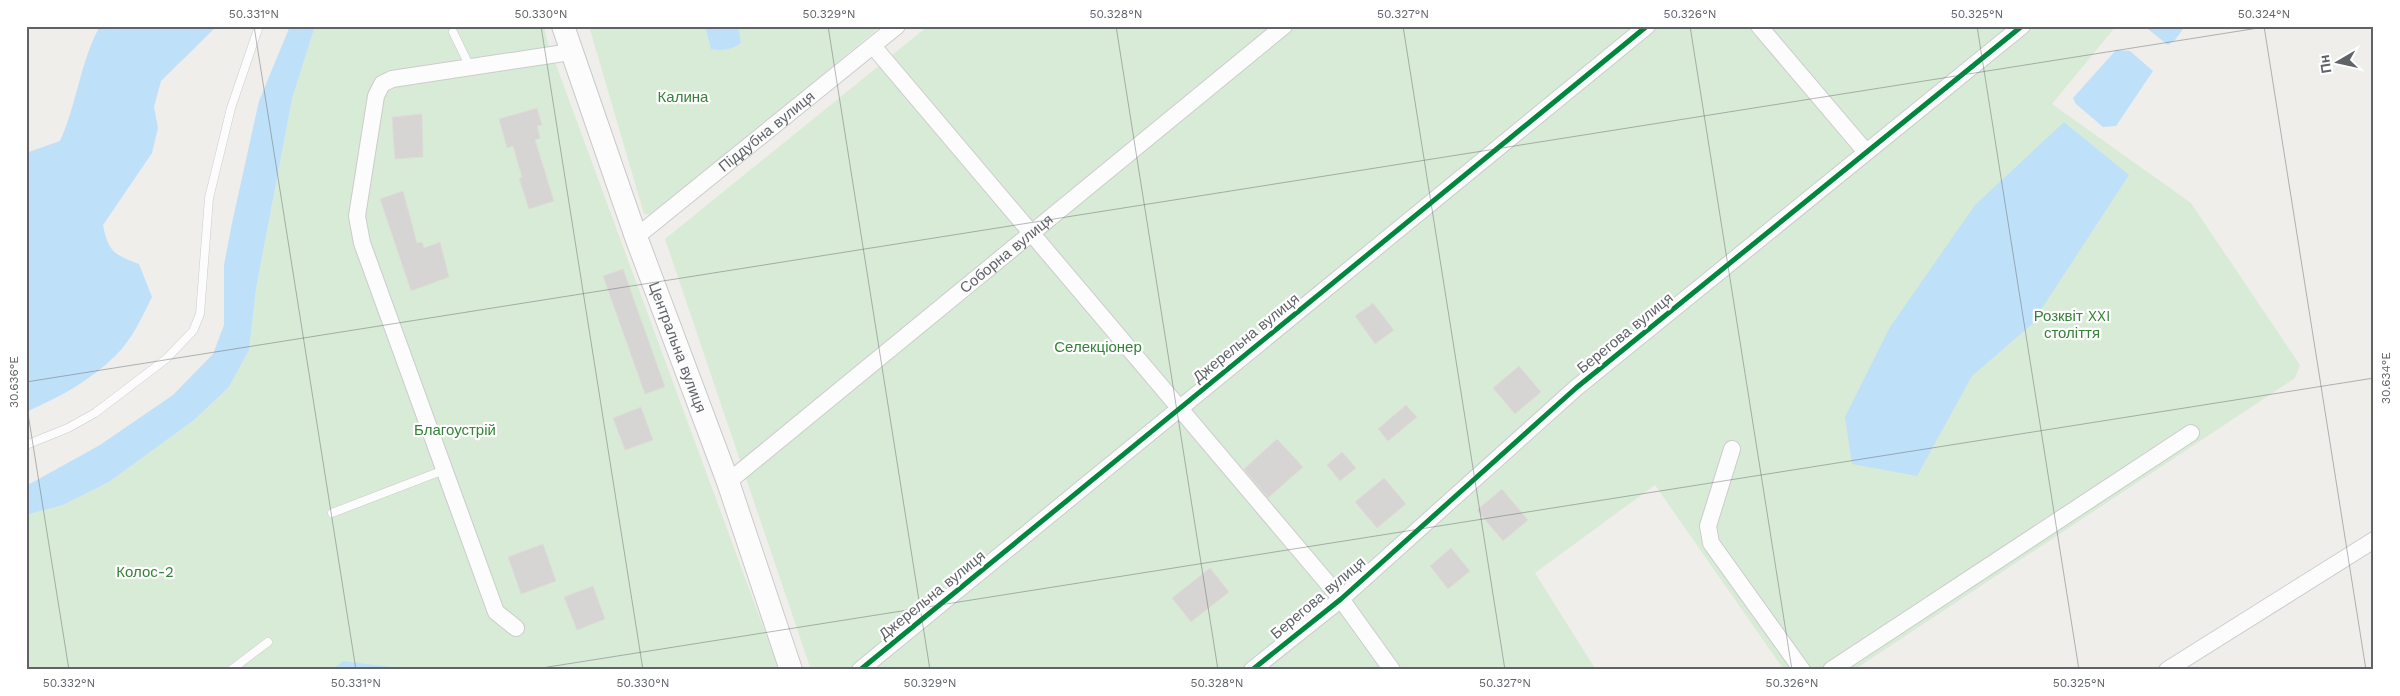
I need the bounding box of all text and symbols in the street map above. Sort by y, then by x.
text: 50.331°N [229,7,279,21]
text: 50.330°N [514,7,568,21]
text: 50.329°N [802,7,856,21]
text: 50.328°N [1089,7,1143,21]
text: 50.327°N [1377,7,1429,21]
text: 50.326°N [1664,7,1716,21]
text: 50.325°N [1951,7,2003,21]
text: 50.324°N [2238,7,2290,21]
north arrow [2312,38,2362,88]
text: Пн [2316,54,2335,74]
street label: Піддубна вулиця [715,87,818,176]
park label: Калина [658,88,709,106]
street label: Соборна вулиця [956,210,1056,297]
street label: Центральна вулиця [645,279,710,415]
street label: Берегова вулиця [1573,289,1677,377]
street label: Джерельна вулиця [1189,290,1303,386]
park label: Розквіт XXI століття [2034,307,2110,342]
park label: Селекціонер [1054,338,1142,356]
text: 30.634°E [2379,352,2393,404]
text: 30.636°E [7,356,21,408]
park label: Благоустрій [414,421,496,439]
street label: Джерельна вулиця [875,547,989,643]
street label: Берегова вулиця [1267,553,1369,643]
park label: Колос-2 [116,563,174,581]
text: 50.332°N [43,676,95,690]
text: 50.331°N [331,676,381,690]
text: 50.330°N [616,676,670,690]
text: 50.329°N [903,676,957,690]
text: 50.328°N [1190,676,1244,690]
text: 50.327°N [1479,676,1531,690]
text: 50.326°N [1766,676,1818,690]
text: 50.325°N [2053,676,2105,690]

